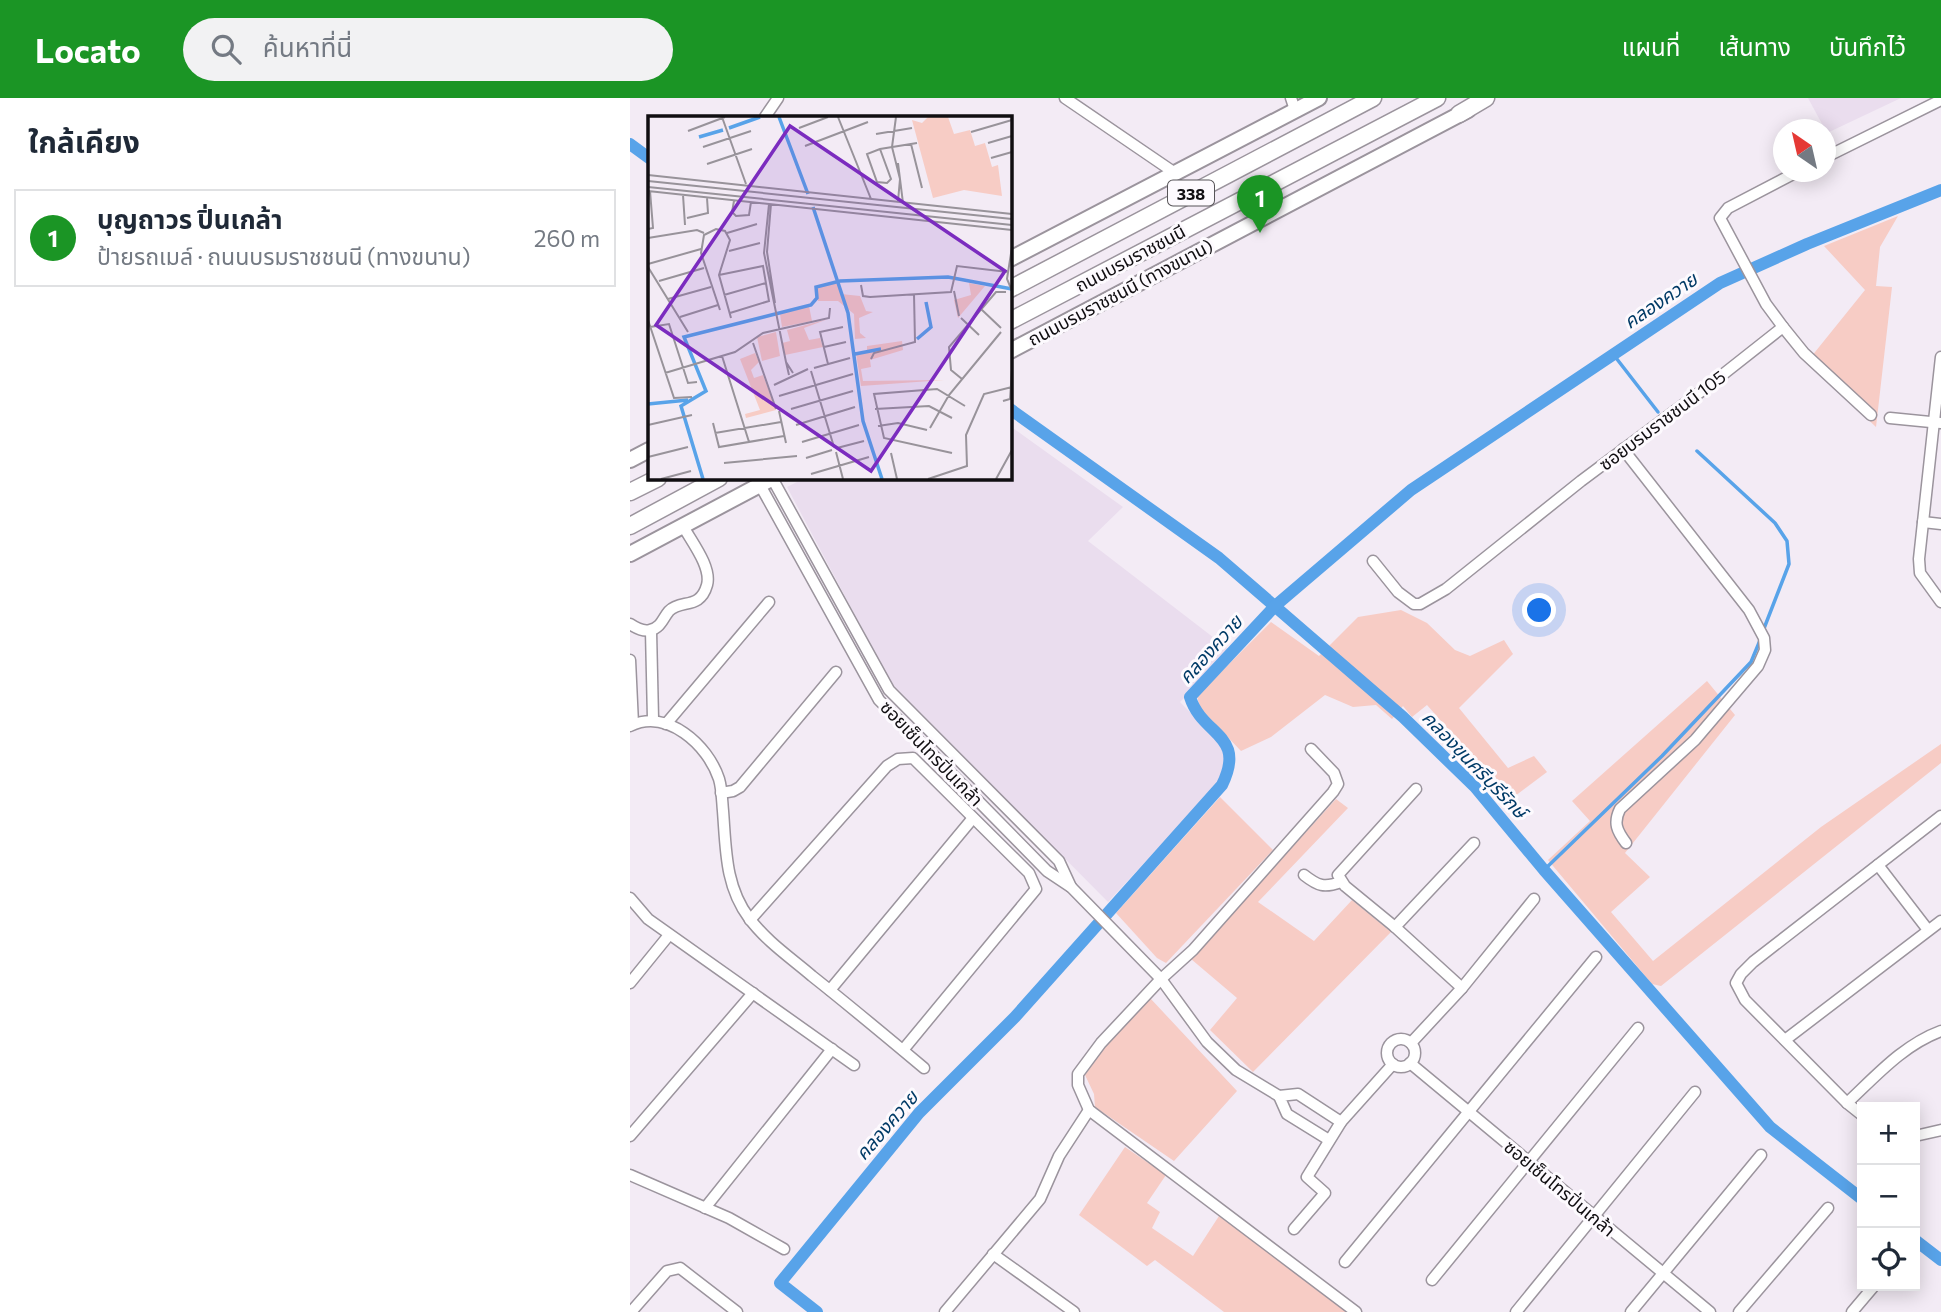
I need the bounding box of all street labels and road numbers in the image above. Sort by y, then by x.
road number: 338 [1168,180,1214,206]
street label: ถนนบรมราชชนนี [1071,220,1189,296]
street label: ถนนบรมราชชนนี (ทางขนาน) [1024,234,1216,350]
street label: ซอยบรมราชชนนี 105 [1594,365,1730,475]
street label: ซอยเซ็นโทรปิ่นเกล้า [876,696,988,810]
street label: ซอยเซ็นโทรปิ่นเกล้า [1500,1135,1620,1241]

